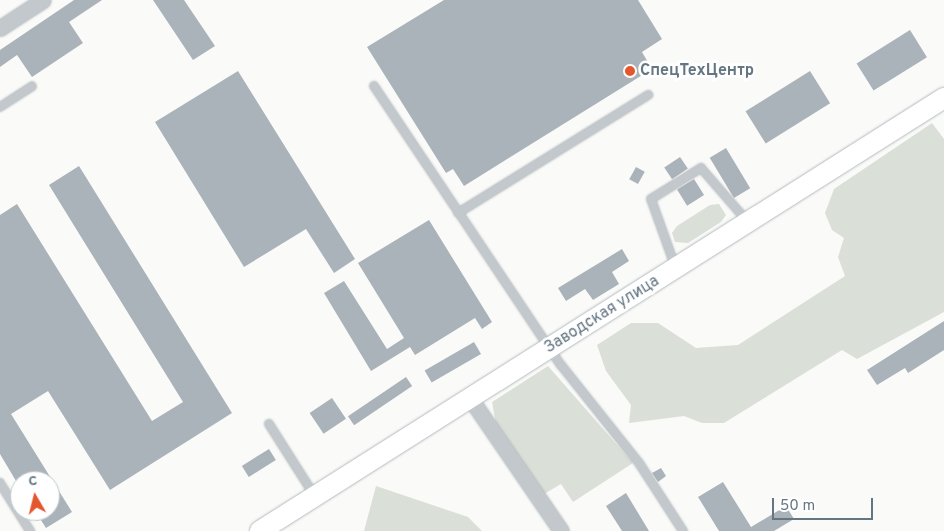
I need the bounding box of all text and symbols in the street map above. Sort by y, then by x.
place label: СпецТехЦентр [640,61,754,81]
marker: СпецТехЦентр [624,65,636,77]
street label: Заводская улица [541,272,663,358]
north arrow [10,471,60,521]
text: С [27,473,39,491]
scale bar [774,488,875,520]
text: 50 m [780,497,815,516]

